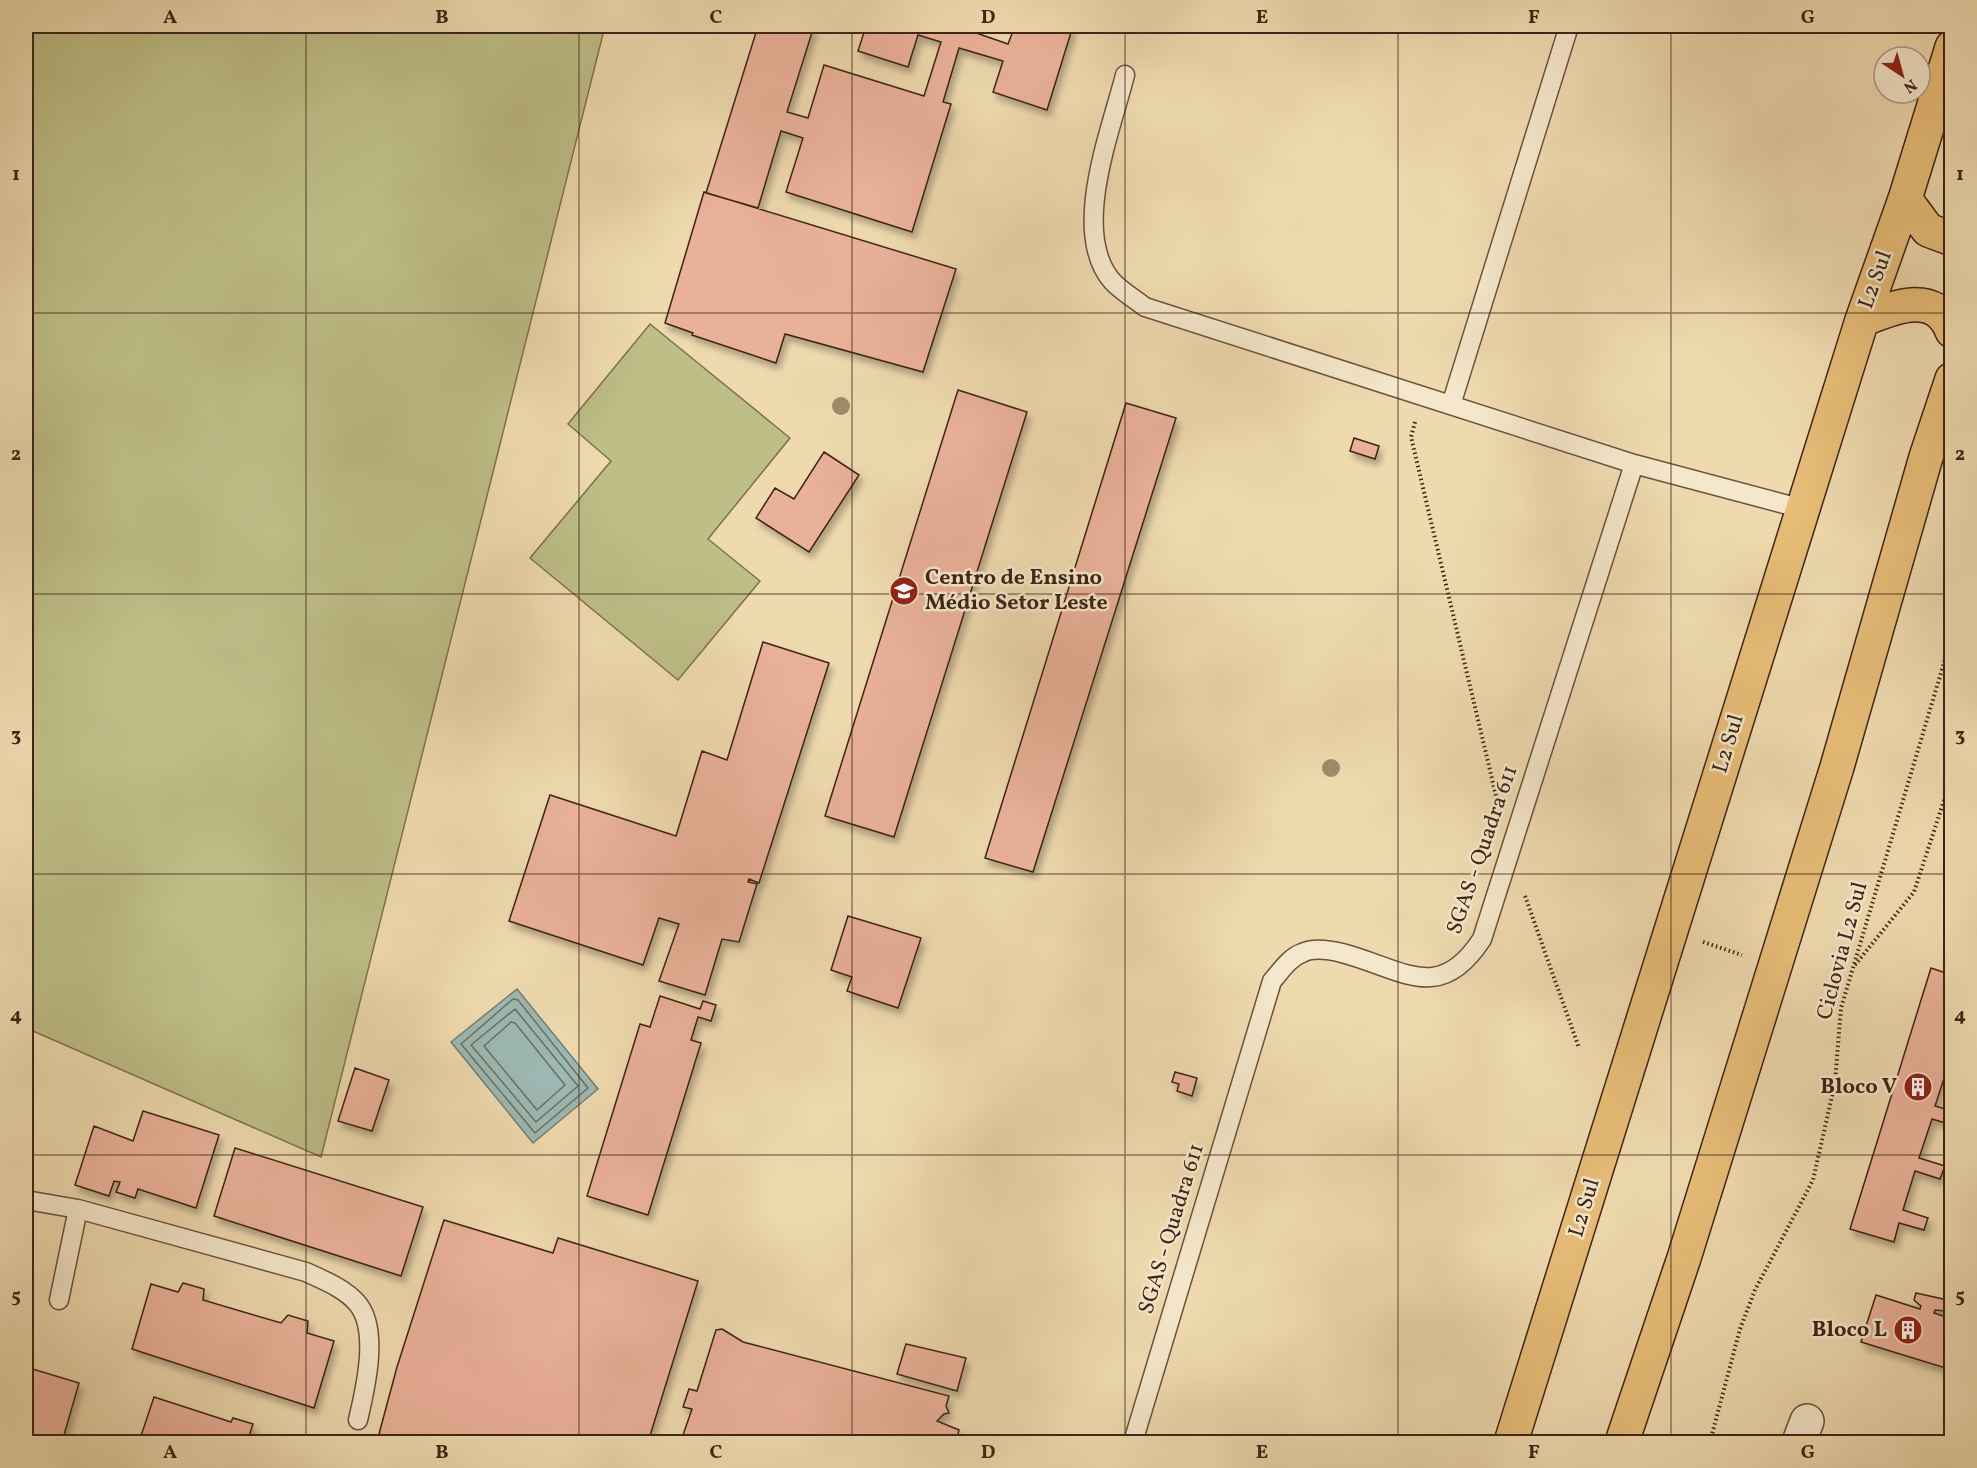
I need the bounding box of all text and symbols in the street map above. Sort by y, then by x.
text: A [163,4,177,32]
text: B [435,4,449,32]
text: C [710,4,723,32]
text: D [981,4,995,32]
text: E [1256,4,1268,32]
text: F [1528,4,1540,32]
text: G [1801,4,1815,32]
north arrow [1872,45,1932,105]
text: N [1898,73,1921,98]
text: 1 [12,161,20,189]
text: 1 [1956,161,1964,189]
street label: L2 Sul [1851,247,1901,313]
text: 2 [11,441,21,469]
text: 2 [1955,441,1965,469]
place label: Centro de Ensino Médio Setor Leste [925,563,1108,619]
school or university icon: Centro de Ensino Médio Setor Leste [888,575,920,607]
street label: L2 Sul [1705,711,1753,777]
text: 3 [11,722,21,750]
text: 3 [1955,722,1965,750]
street label: SGAS - Quadra 611 [1440,761,1526,939]
street label: Ciclovia L2 Sul [1810,879,1876,1023]
text: 4 [10,1002,22,1030]
text: 4 [1954,1002,1966,1030]
building icon: Bloco V [1902,1071,1934,1103]
place label: Bloco V [1820,1072,1897,1103]
street label: SGAS - Quadra 611 [1131,1140,1213,1318]
street label: L2 Sul [1561,1175,1609,1241]
text: 5 [11,1283,21,1311]
text: 5 [1955,1283,1965,1311]
building icon: Bloco L [1892,1314,1924,1346]
place label: Bloco L [1812,1315,1887,1346]
text: A [163,1439,177,1467]
text: B [435,1439,449,1467]
text: C [710,1439,723,1467]
text: D [981,1439,995,1467]
text: E [1256,1439,1268,1467]
text: F [1528,1439,1540,1467]
text: G [1801,1439,1815,1467]

